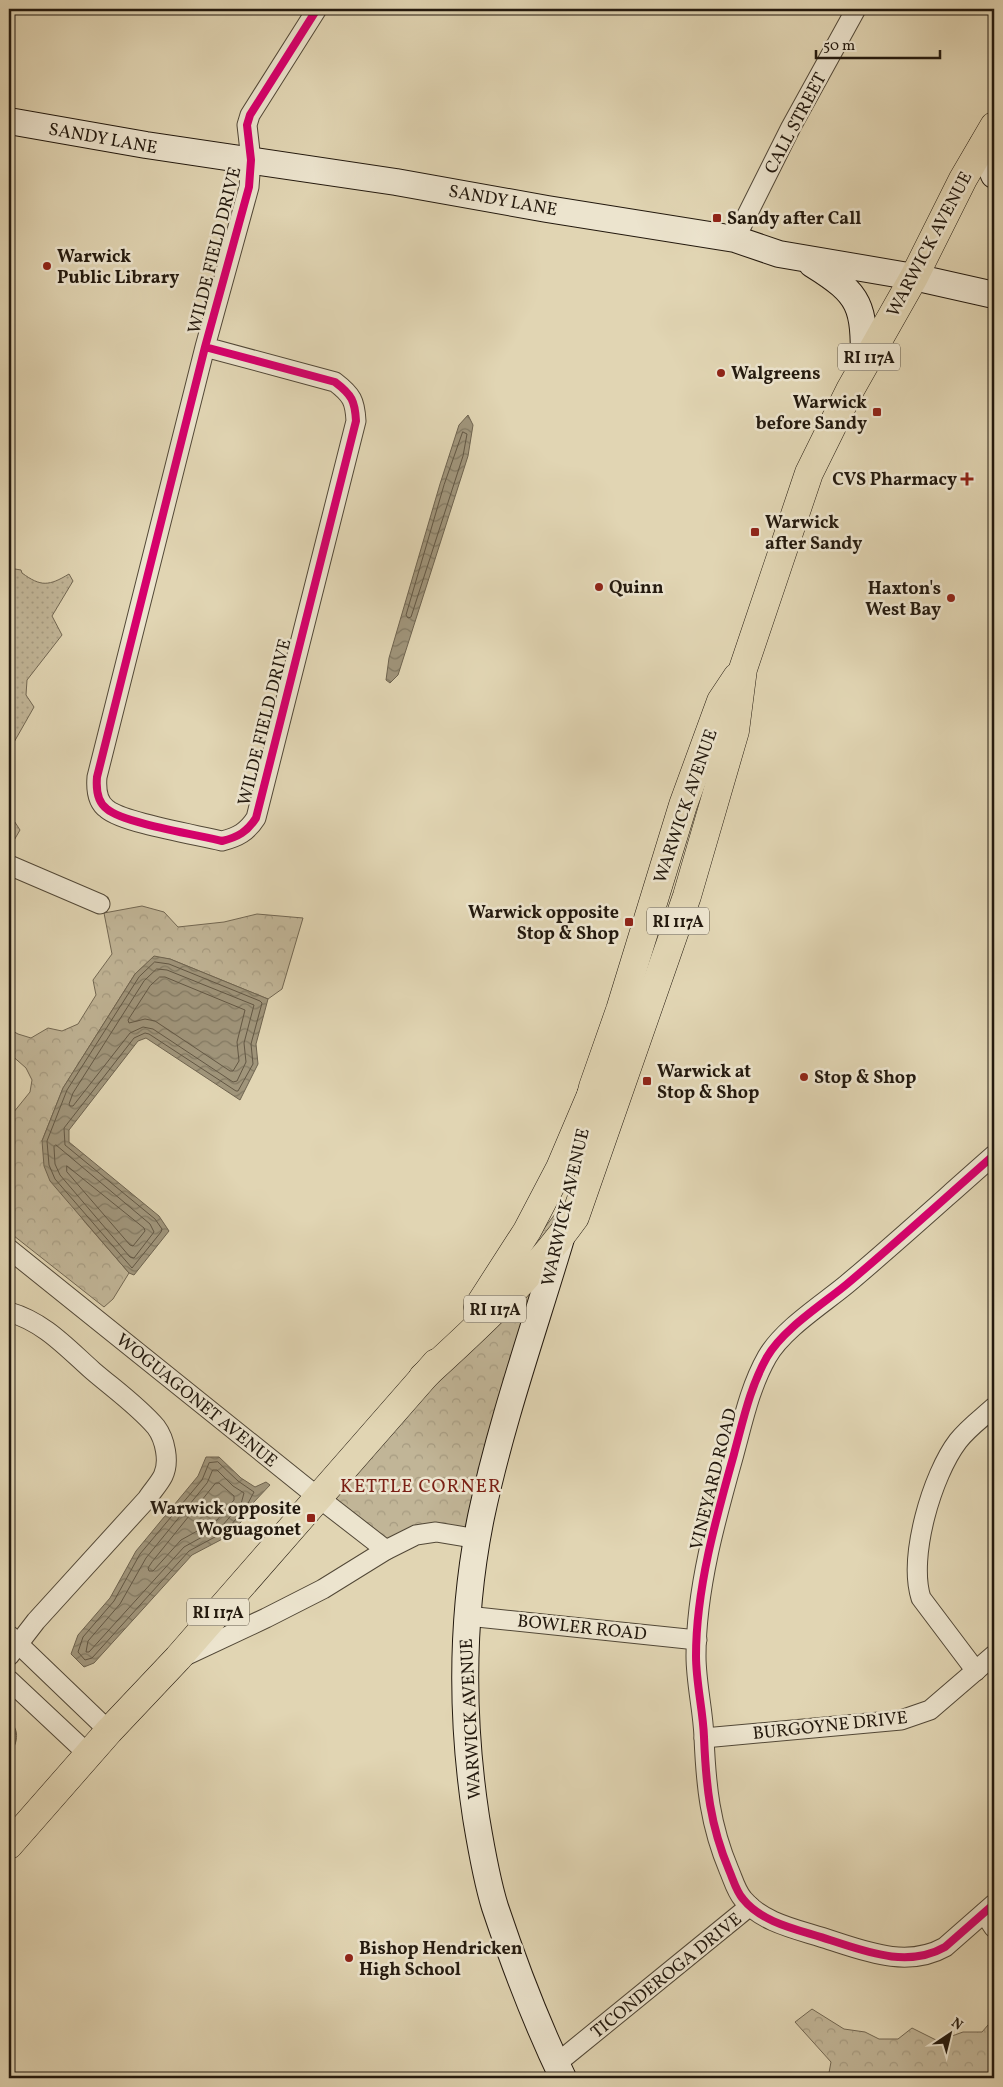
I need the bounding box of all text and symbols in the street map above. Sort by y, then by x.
scale bar [816,28,939,60]
text: 50 m [823,36,855,57]
street label: CALL STREET [759,68,834,179]
street label: SANDY LANE [46,118,159,161]
street label: WILDE FIELD DRIVE [183,164,248,336]
street label: WARWICK AVENUE [881,167,979,322]
street label: SANDY LANE [446,180,559,223]
place label: Sandy after Call [727,207,861,232]
marker: Sandy after Call [711,212,723,224]
place label: Warwick Public Library [57,245,179,291]
marker: Warwick Public Library [41,260,53,272]
road number: RI 117A [838,344,900,371]
place label: Walgreens [731,362,820,387]
marker: Walgreens [715,367,727,379]
place label: Warwick before Sandy [756,391,867,437]
marker: Warwick before Sandy [871,406,883,418]
place label: CVS Pharmacy [832,468,957,493]
marker: CVS Pharmacy [961,473,973,485]
place label: Warwick after Sandy [765,511,862,557]
marker: Warwick after Sandy [749,526,761,538]
place label: Quinn [609,576,664,601]
place label: Haxton's West Bay [865,577,941,623]
marker: Quinn [593,581,605,593]
marker: Haxton's West Bay [945,592,957,604]
street label: WILDE FIELD DRIVE [233,636,298,808]
street label: WARWICK AVENUE [648,726,725,887]
place label: Warwick opposite Stop & Shop [468,901,619,947]
road number: RI 117A [647,908,709,934]
marker: Warwick opposite Stop & Shop [623,916,635,928]
place label: Warwick at Stop & Shop [657,1060,759,1106]
place label: Stop & Shop [814,1066,916,1091]
marker: Stop & Shop [798,1071,810,1083]
marker: Warwick at Stop & Shop [641,1075,653,1087]
street label: WARWICK AVENUE [536,1126,597,1289]
road number: RI 117A [464,1296,526,1322]
street label: WOGUAGONET AVENUE [110,1328,282,1474]
street label: VINEYARD ROAD [685,1406,744,1553]
district label: KETTLE CORNER [340,1474,502,1500]
place label: Warwick opposite Woguagonet [150,1497,301,1543]
marker: Warwick opposite Woguagonet [305,1512,317,1524]
road number: RI 117A [187,1598,249,1625]
street label: BOWLER ROAD [516,1609,648,1648]
street label: WARWICK AVENUE [455,1637,488,1800]
street label: BURGOYNE DRIVE [751,1706,909,1747]
street label: TICONDEROGA DRIVE [586,1907,748,2045]
place label: Bishop Hendricken High School [359,1937,523,1983]
marker: Bishop Hendricken High School [343,1952,355,1964]
north arrow [926,2010,976,2060]
text: N [947,2014,966,2035]

